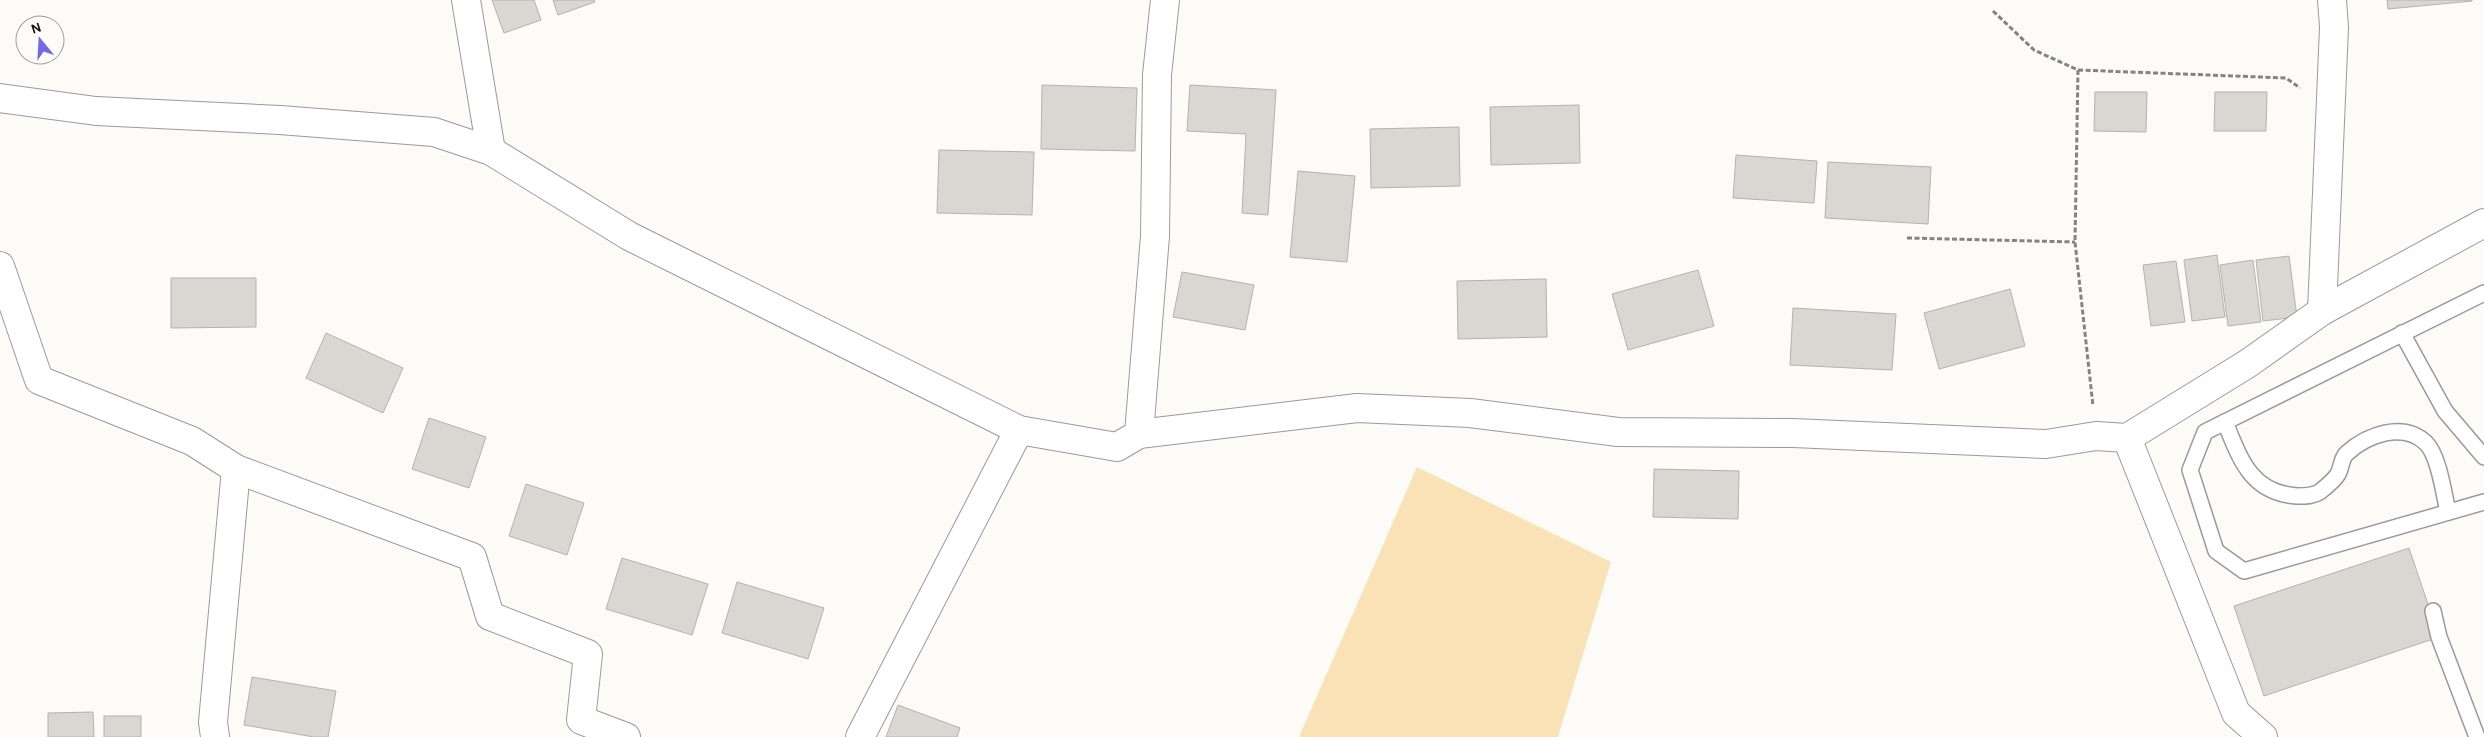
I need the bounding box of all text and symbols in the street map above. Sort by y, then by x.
north arrow [15,15,65,65]
text: N [29,18,44,38]

